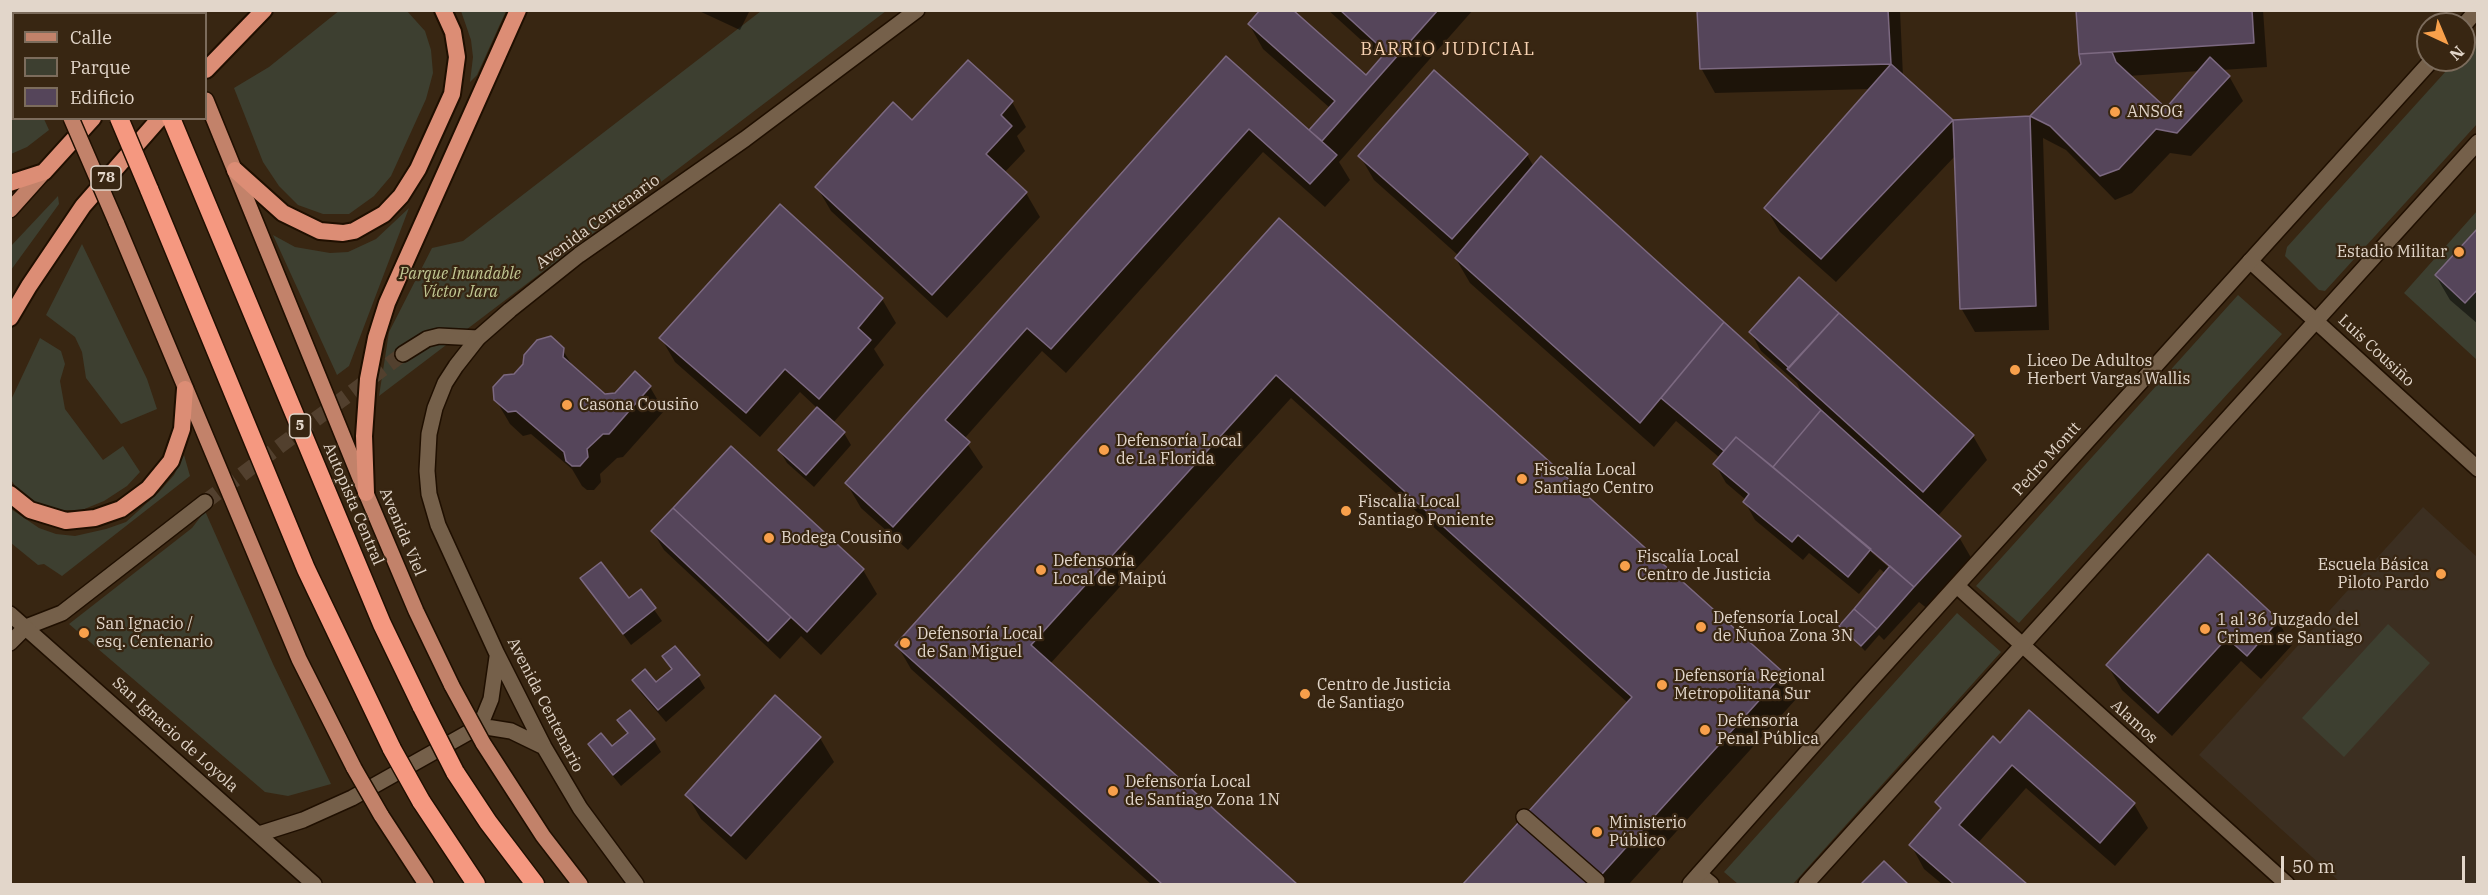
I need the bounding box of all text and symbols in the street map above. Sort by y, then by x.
legend [12,12,207,120]
north arrow [2416,12,2476,72]
text: Calle [70,26,112,49]
district label: BARRIO JUDICIAL [1360,39,1536,61]
text: N [2446,42,2469,65]
text: Parque [70,56,130,79]
text: Edificio [70,86,134,109]
place label: ANSOG [2127,102,2183,122]
marker: ANSOG [2108,105,2122,119]
road number: 78 [91,166,121,190]
street label: Avenida Centenario [532,171,664,273]
place label: Estadio Militar [2337,242,2447,262]
marker: Estadio Militar [2452,245,2466,259]
park label: Parque Inundable Víctor Jara [399,264,521,302]
street label: Luis Cousiño [2334,311,2418,391]
place label: Liceo De Adultos Herbert Vargas Wallis [2027,351,2190,389]
marker: Liceo De Adultos Herbert Vargas Wallis [2008,363,2022,377]
place label: Casona Cousiño [579,395,699,415]
marker: Casona Cousiño [560,398,574,412]
road number: 5 [290,414,310,438]
street label: Pedro Montt [2009,418,2085,500]
place label: Defensoría Local de La Florida [1116,431,1242,469]
street label: Autopista Central [319,440,387,568]
marker: Defensoría Local de La Florida [1097,443,1111,457]
place label: Fiscalía Local Santiago Centro [1534,460,1654,498]
marker: Fiscalía Local Santiago Centro [1515,472,1529,486]
street label: Avenida Viel [375,485,429,579]
place label: Fiscalía Local Santiago Poniente [1358,492,1494,530]
marker: Fiscalía Local Santiago Poniente [1339,504,1353,518]
place label: Bodega Cousiño [781,528,902,548]
marker: Bodega Cousiño [762,531,776,545]
place label: Fiscalía Local Centro de Justicia [1637,547,1771,585]
place label: Defensoría Local de Maipú [1053,551,1167,589]
place label: Escuela Básica Piloto Pardo [2318,555,2429,593]
marker: Fiscalía Local Centro de Justicia [1618,559,1632,573]
marker: Defensoría Local de Maipú [1034,563,1048,577]
marker: Escuela Básica Piloto Pardo [2434,567,2448,581]
place label: Defensoría Local de Ñuñoa Zona 3N [1713,608,1853,646]
place label: 1 al 36 Juzgado del Crimen se Santiago [2217,610,2362,648]
place label: San Ignacio / esq. Centenario [96,614,213,652]
marker: Defensoría Local de Ñuñoa Zona 3N [1694,620,1708,634]
marker: 1 al 36 Juzgado del Crimen se Santiago [2198,622,2212,636]
place label: Defensoría Local de San Miguel [917,624,1043,662]
marker: San Ignacio / esq. Centenario [77,626,91,640]
street label: Avenida Centenario [503,635,587,775]
marker: Defensoría Local de San Miguel [898,636,912,650]
place label: Defensoría Regional Metropolitana Sur [1674,666,1825,704]
street label: San Ignacio de Loyola [108,673,242,797]
place label: Centro de Justicia de Santiago [1317,675,1451,713]
marker: Defensoría Regional Metropolitana Sur [1655,678,1669,692]
marker: Centro de Justicia de Santiago [1298,687,1312,701]
street label: Alamos [2107,696,2161,748]
place label: Defensoría Penal Pública [1717,711,1819,749]
marker: Defensoría Penal Pública [1698,723,1712,737]
place label: Defensoría Local de Santiago Zona 1N [1125,772,1280,810]
marker: Defensoría Local de Santiago Zona 1N [1106,784,1120,798]
place label: Ministerio Público [1609,813,1686,851]
marker: Ministerio Público [1590,825,1604,839]
scale bar [2284,844,2468,882]
text: 50 m [2292,855,2335,878]

